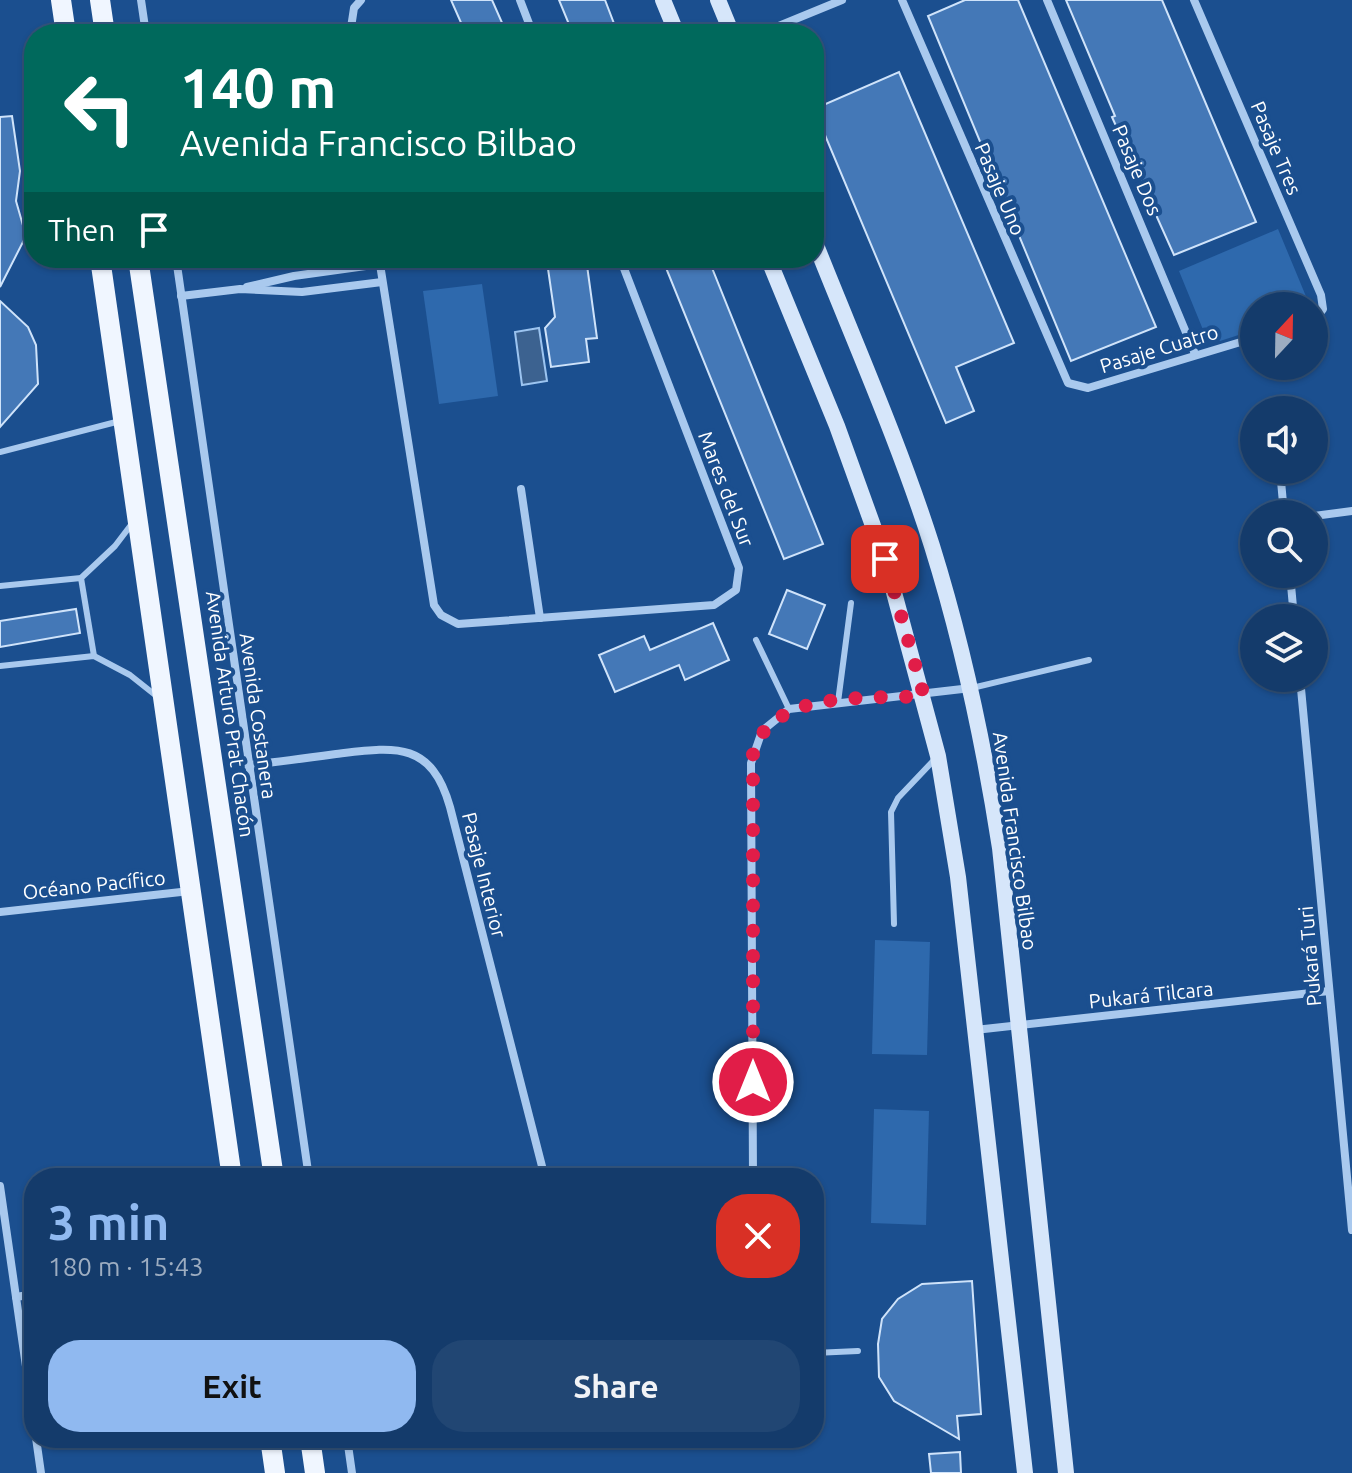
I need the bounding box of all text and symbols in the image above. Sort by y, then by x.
icon: left [48,56,152,160]
text: 140 m [180,56,336,119]
street label: Pasaje Tres [1246,98,1306,198]
street label: Pasaje Dos [1108,121,1167,218]
text: Avenida Francisco Bilbao [180,122,577,163]
street label: Pasaje Uno [971,139,1030,239]
icon: arrive [132,208,176,252]
text: Then [48,213,116,247]
north arrow [1240,292,1328,380]
map controls [1240,292,1328,692]
street label: Pasaje Cuatro [1097,320,1221,377]
button: sound [1240,396,1328,484]
street label: Mares del Sur [694,428,759,550]
button: search [1240,500,1328,588]
pin [851,525,919,593]
icon: arrive [863,537,907,581]
street label: Avenida Arturo Prat Chacón [202,589,259,839]
button: layers [1240,604,1328,692]
street label: Avenida Costanera [235,631,282,800]
street label: Avenida Francisco Bilbao [989,730,1042,952]
street label: Pasaje Interior [458,810,511,940]
street label: Océano Pacífico [21,866,166,903]
street label: Pukará Turi [1294,905,1325,1007]
street label: Pukará Tilcara [1087,977,1214,1012]
position arrow [711,1040,795,1124]
button: close [716,1194,800,1278]
text: 3 min [48,1195,169,1249]
text: 180 m · 15:43 [48,1252,204,1281]
button: Exit [48,1340,416,1432]
button: Share [432,1340,800,1432]

